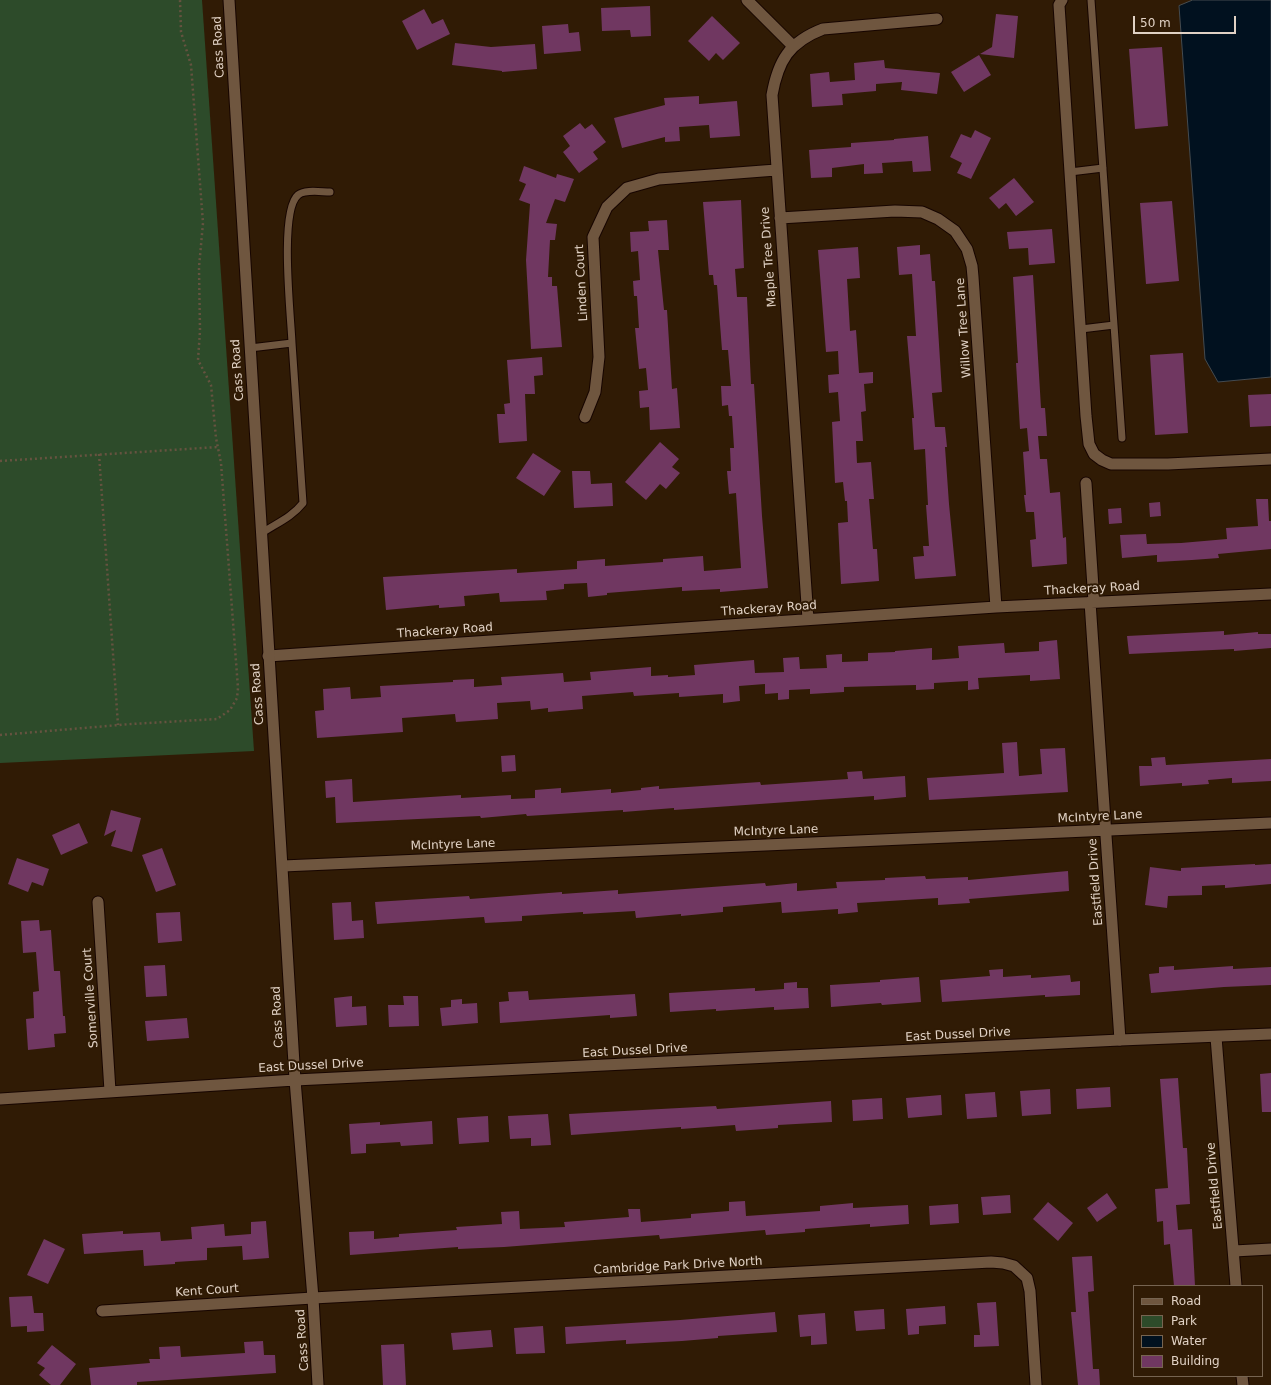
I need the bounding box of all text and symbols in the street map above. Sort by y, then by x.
scale bar [1135,8,1238,34]
street label: Cass Road [210,16,228,78]
text: 50 m [1140,16,1171,30]
street label: Maple Tree Drive [758,206,780,308]
street label: Linden Court [573,244,591,322]
street label: Willow Tree Lane [953,277,975,379]
street label: Cass Road [229,338,247,402]
street label: Thackeray Road [1044,579,1140,599]
street label: Thackeray Road [721,598,817,620]
street label: Thackeray Road [397,620,493,642]
street label: Cass Road [249,662,267,726]
street label: McIntyre Lane [1057,808,1143,826]
street label: McIntyre Lane [733,822,819,840]
street label: McIntyre Lane [410,836,496,854]
street label: Eastfield Drive [1086,838,1106,926]
street label: Somerville Court [80,948,102,1048]
street label: Cass Road [269,986,287,1048]
street label: East Dussel Drive [905,1025,1011,1045]
street label: East Dussel Drive [582,1041,688,1061]
street label: East Dussel Drive [258,1056,364,1076]
street label: Eastfield Drive [1204,1142,1226,1230]
street label: Cambridge Park Drive North [593,1254,763,1278]
street label: Kent Court [175,1282,239,1300]
legend [1133,1285,1263,1377]
text: Road [1171,1294,1201,1308]
street label: Cass Road [294,1308,312,1372]
text: Park [1171,1314,1197,1328]
text: Water [1171,1334,1206,1348]
text: Building [1171,1354,1220,1368]

